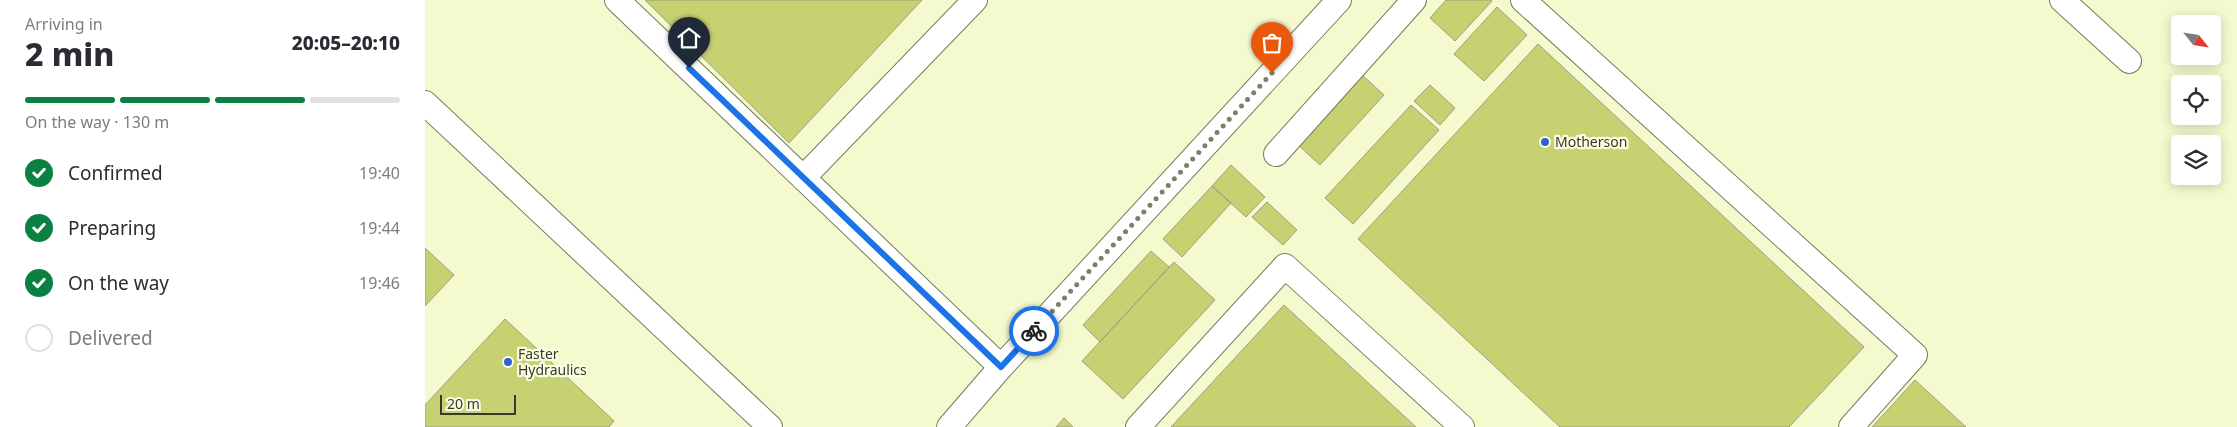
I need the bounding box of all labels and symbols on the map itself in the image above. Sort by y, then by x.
north arrow [2171,15,2221,65]
pin [668,17,710,68]
pin [1251,22,1293,73]
place label: Motherson [1555,132,1627,151]
marker: Motherson [1539,136,1551,148]
courier [1009,306,1059,356]
place label: Faster Hydraulics [518,344,587,379]
marker: Faster Hydraulics [502,356,514,368]
scale bar [440,392,516,415]

